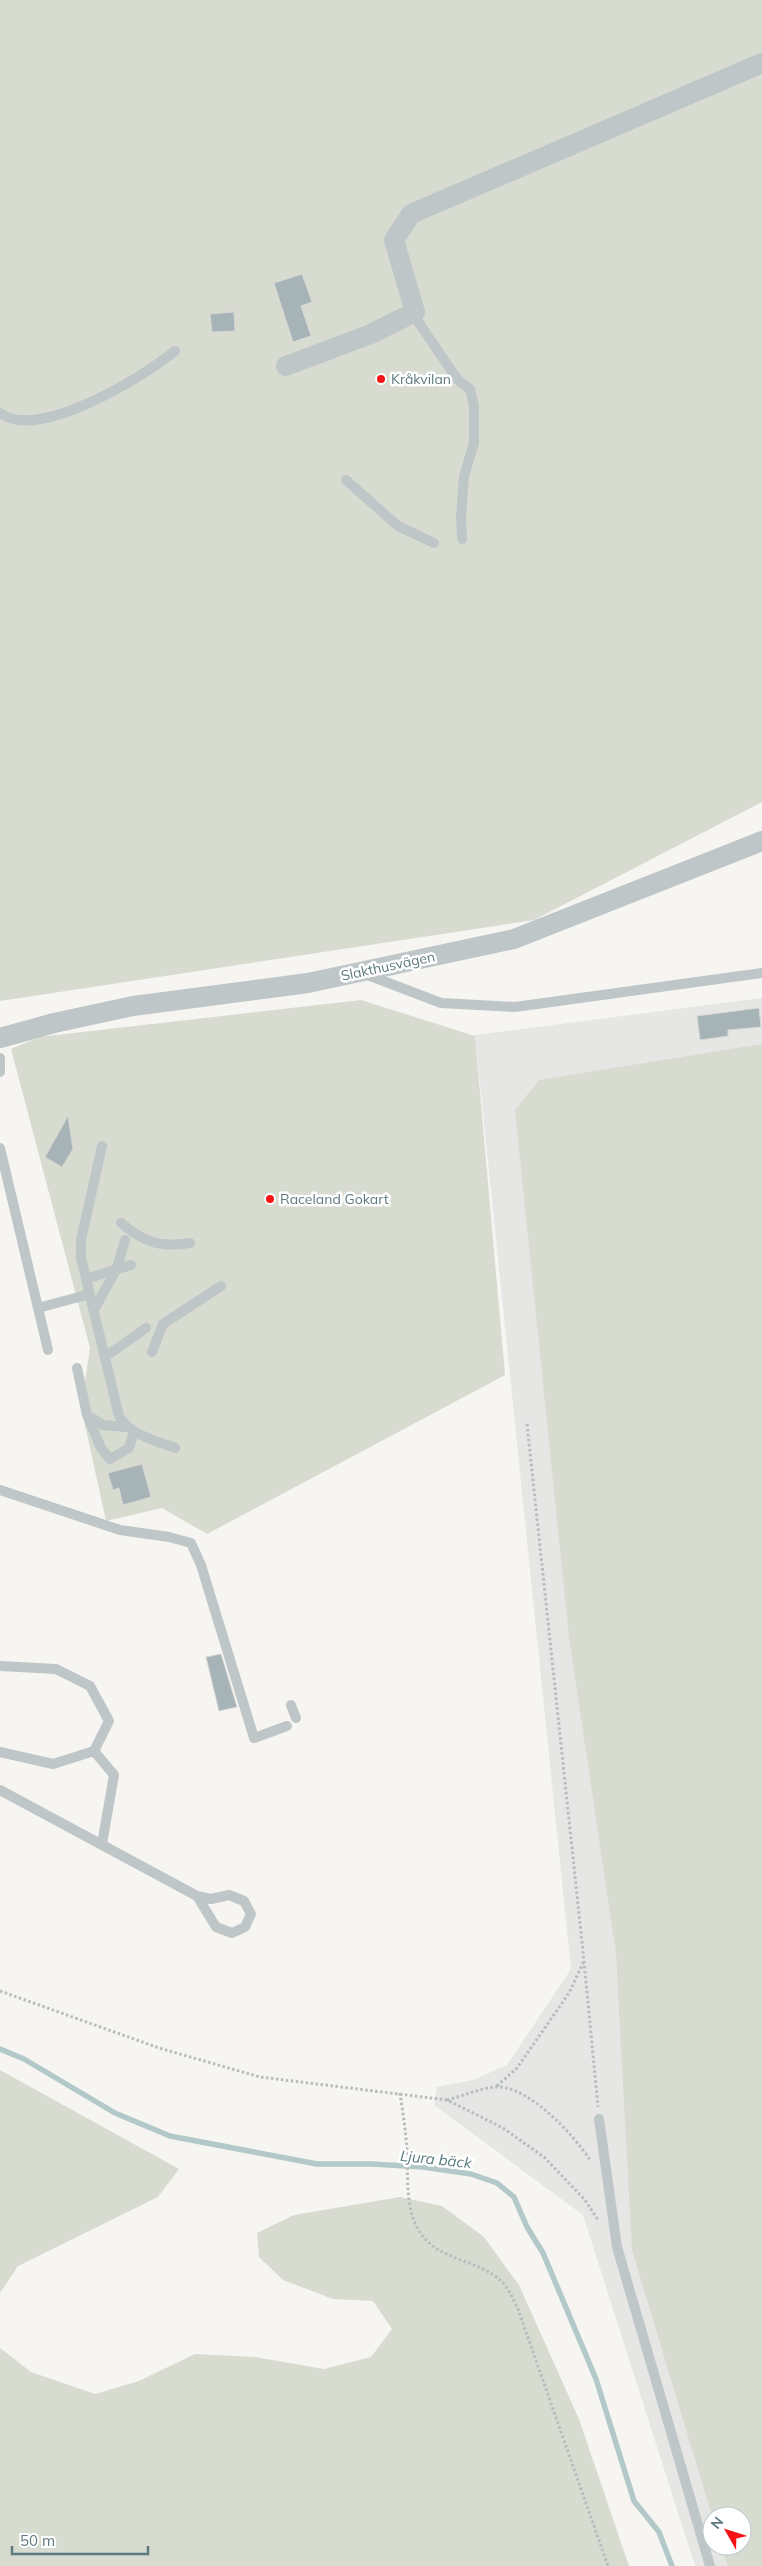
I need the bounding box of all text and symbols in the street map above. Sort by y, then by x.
place label: Kråkvilan [391,370,451,388]
marker: Kråkvilan [375,373,387,385]
street label: Slakthusvägen [339,947,437,985]
place label: Raceland Gokart [280,1190,389,1208]
marker: Raceland Gokart [264,1193,276,1205]
water label: Ljura bäck [399,2146,474,2172]
north arrow [702,2506,752,2556]
text: N [707,2513,727,2533]
scale bar [12,2524,149,2556]
text: 50 m [20,2531,55,2550]

